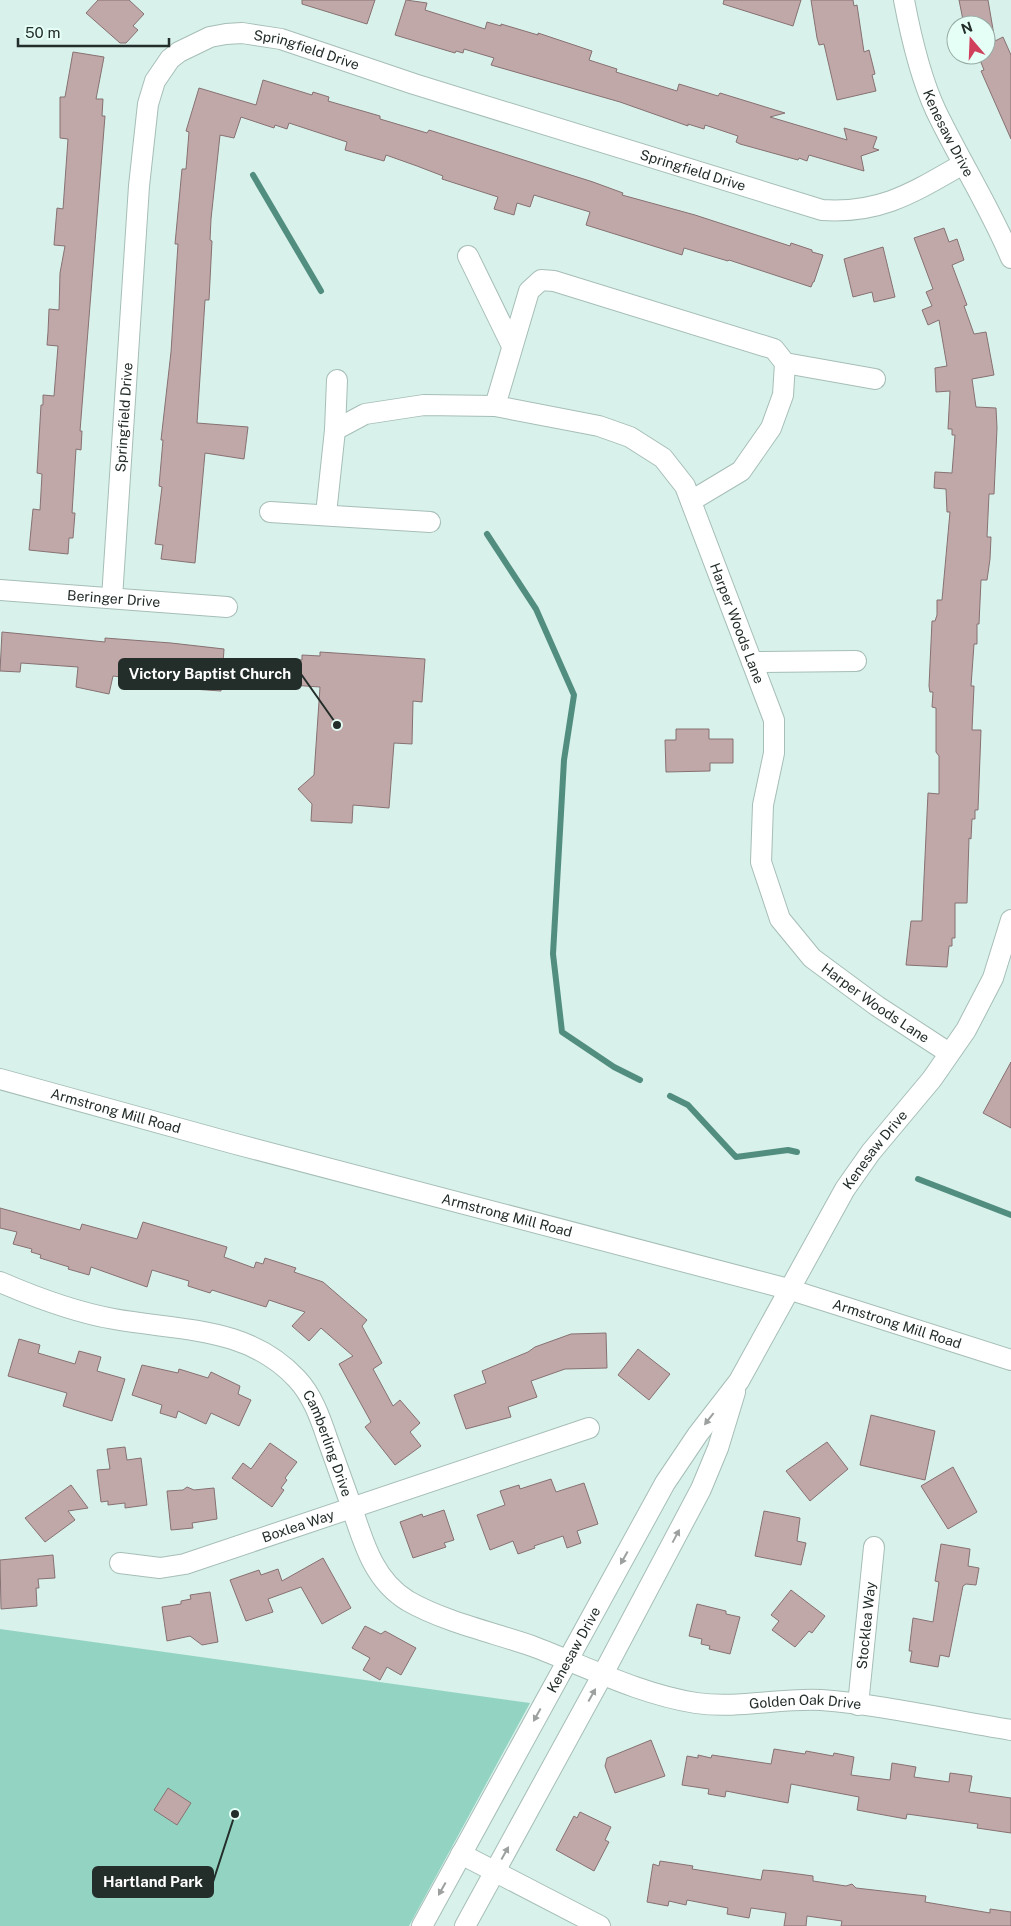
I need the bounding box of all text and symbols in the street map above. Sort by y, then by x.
scale bar [18,15,169,47]
north arrow [946,15,996,65]
text: N [959,18,975,37]
text: 50 m [25,24,60,41]
street label: Springfield Drive [253,27,362,73]
street label: Kenesaw Drive [920,87,977,179]
street label: Springfield Drive [638,146,748,194]
street label: Springfield Drive [112,362,135,473]
street label: Harper Woods Lane [707,561,767,686]
street label: Beringer Drive [67,587,161,610]
callout: Victory Baptist Church [119,659,301,689]
text: Victory Baptist Church [129,665,291,682]
street label: Harper Woods Lane [818,960,932,1046]
street label: Armstrong Mill Road [49,1085,183,1136]
street label: Kenesaw Drive [839,1107,910,1192]
street label: Armstrong Mill Road [440,1190,574,1240]
street label: Armstrong Mill Road [831,1296,963,1352]
street label: Camberling Drive [300,1387,355,1499]
one-way arrow [703,1412,714,1425]
street label: Boxlea Way [260,1506,337,1545]
one-way arrow [672,1528,680,1543]
one-way arrow [620,1550,628,1565]
street label: Stocklea Way [854,1580,879,1670]
street label: Kenesaw Drive [544,1604,604,1696]
one-way arrow [588,1687,596,1702]
street label: Golden Oak Drive [748,1692,862,1712]
one-way arrow [533,1708,541,1723]
one-way arrow [501,1846,510,1859]
callout: Hartland Park [93,1867,213,1897]
text: Hartland Park [103,1873,203,1890]
one-way arrow [438,1881,446,1896]

